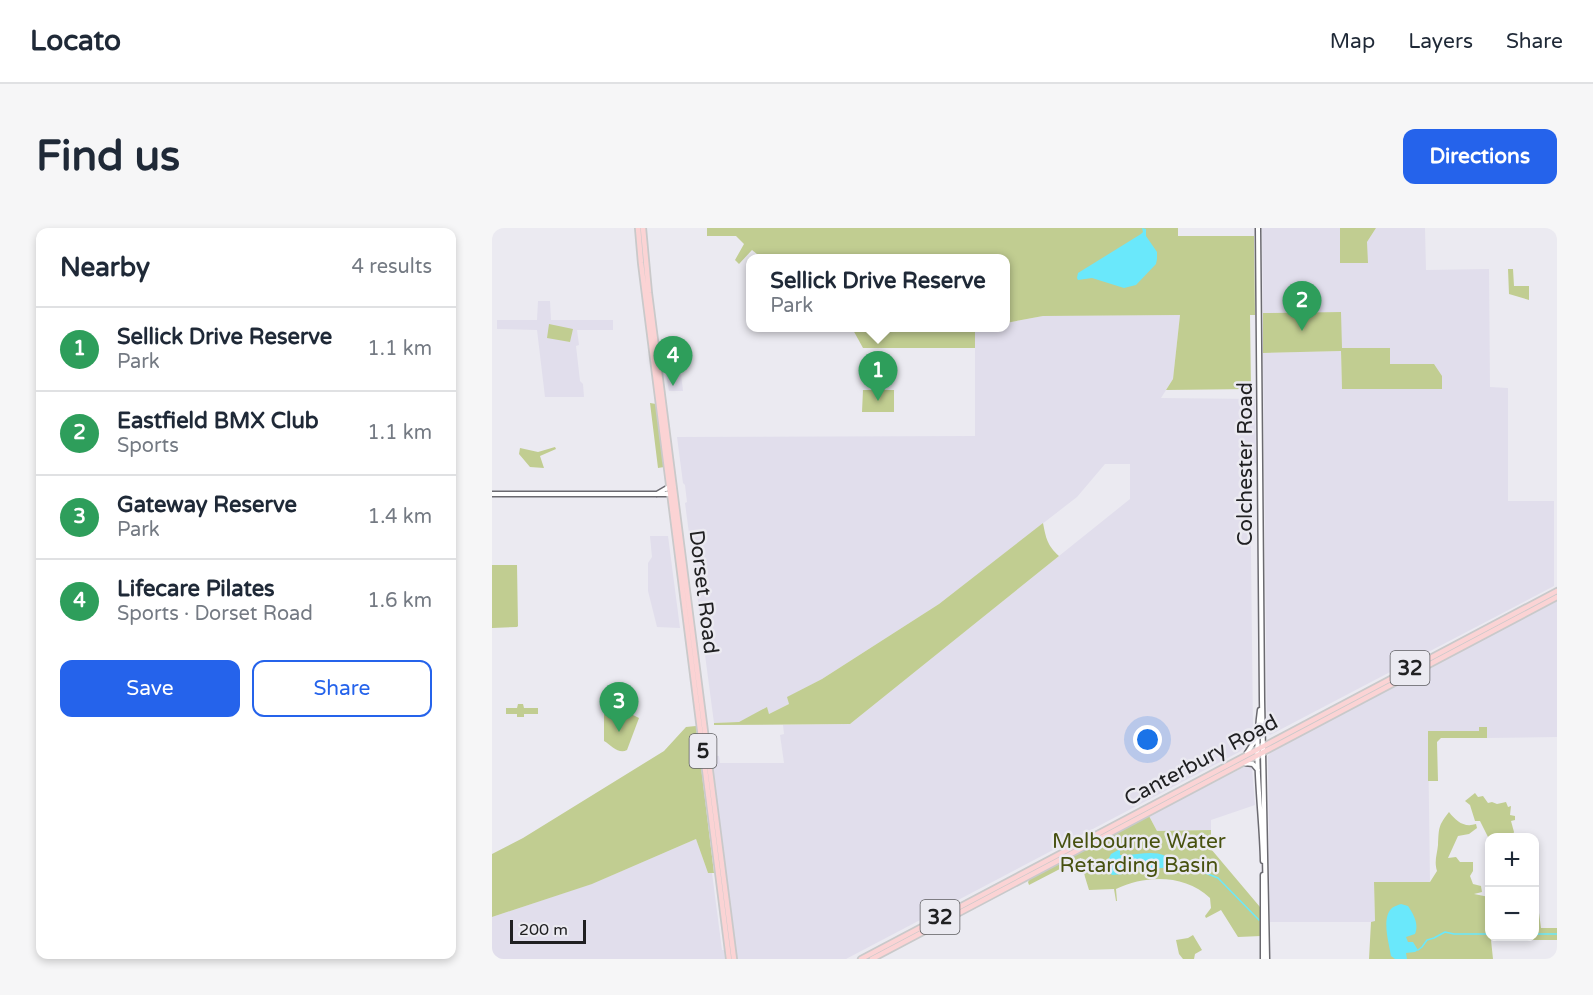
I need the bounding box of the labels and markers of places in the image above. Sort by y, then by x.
pin: 2 [1282,282,1322,331]
pin: 4 [654,336,693,386]
pin: 1 [858,352,898,401]
pin: 3 [600,682,638,732]

